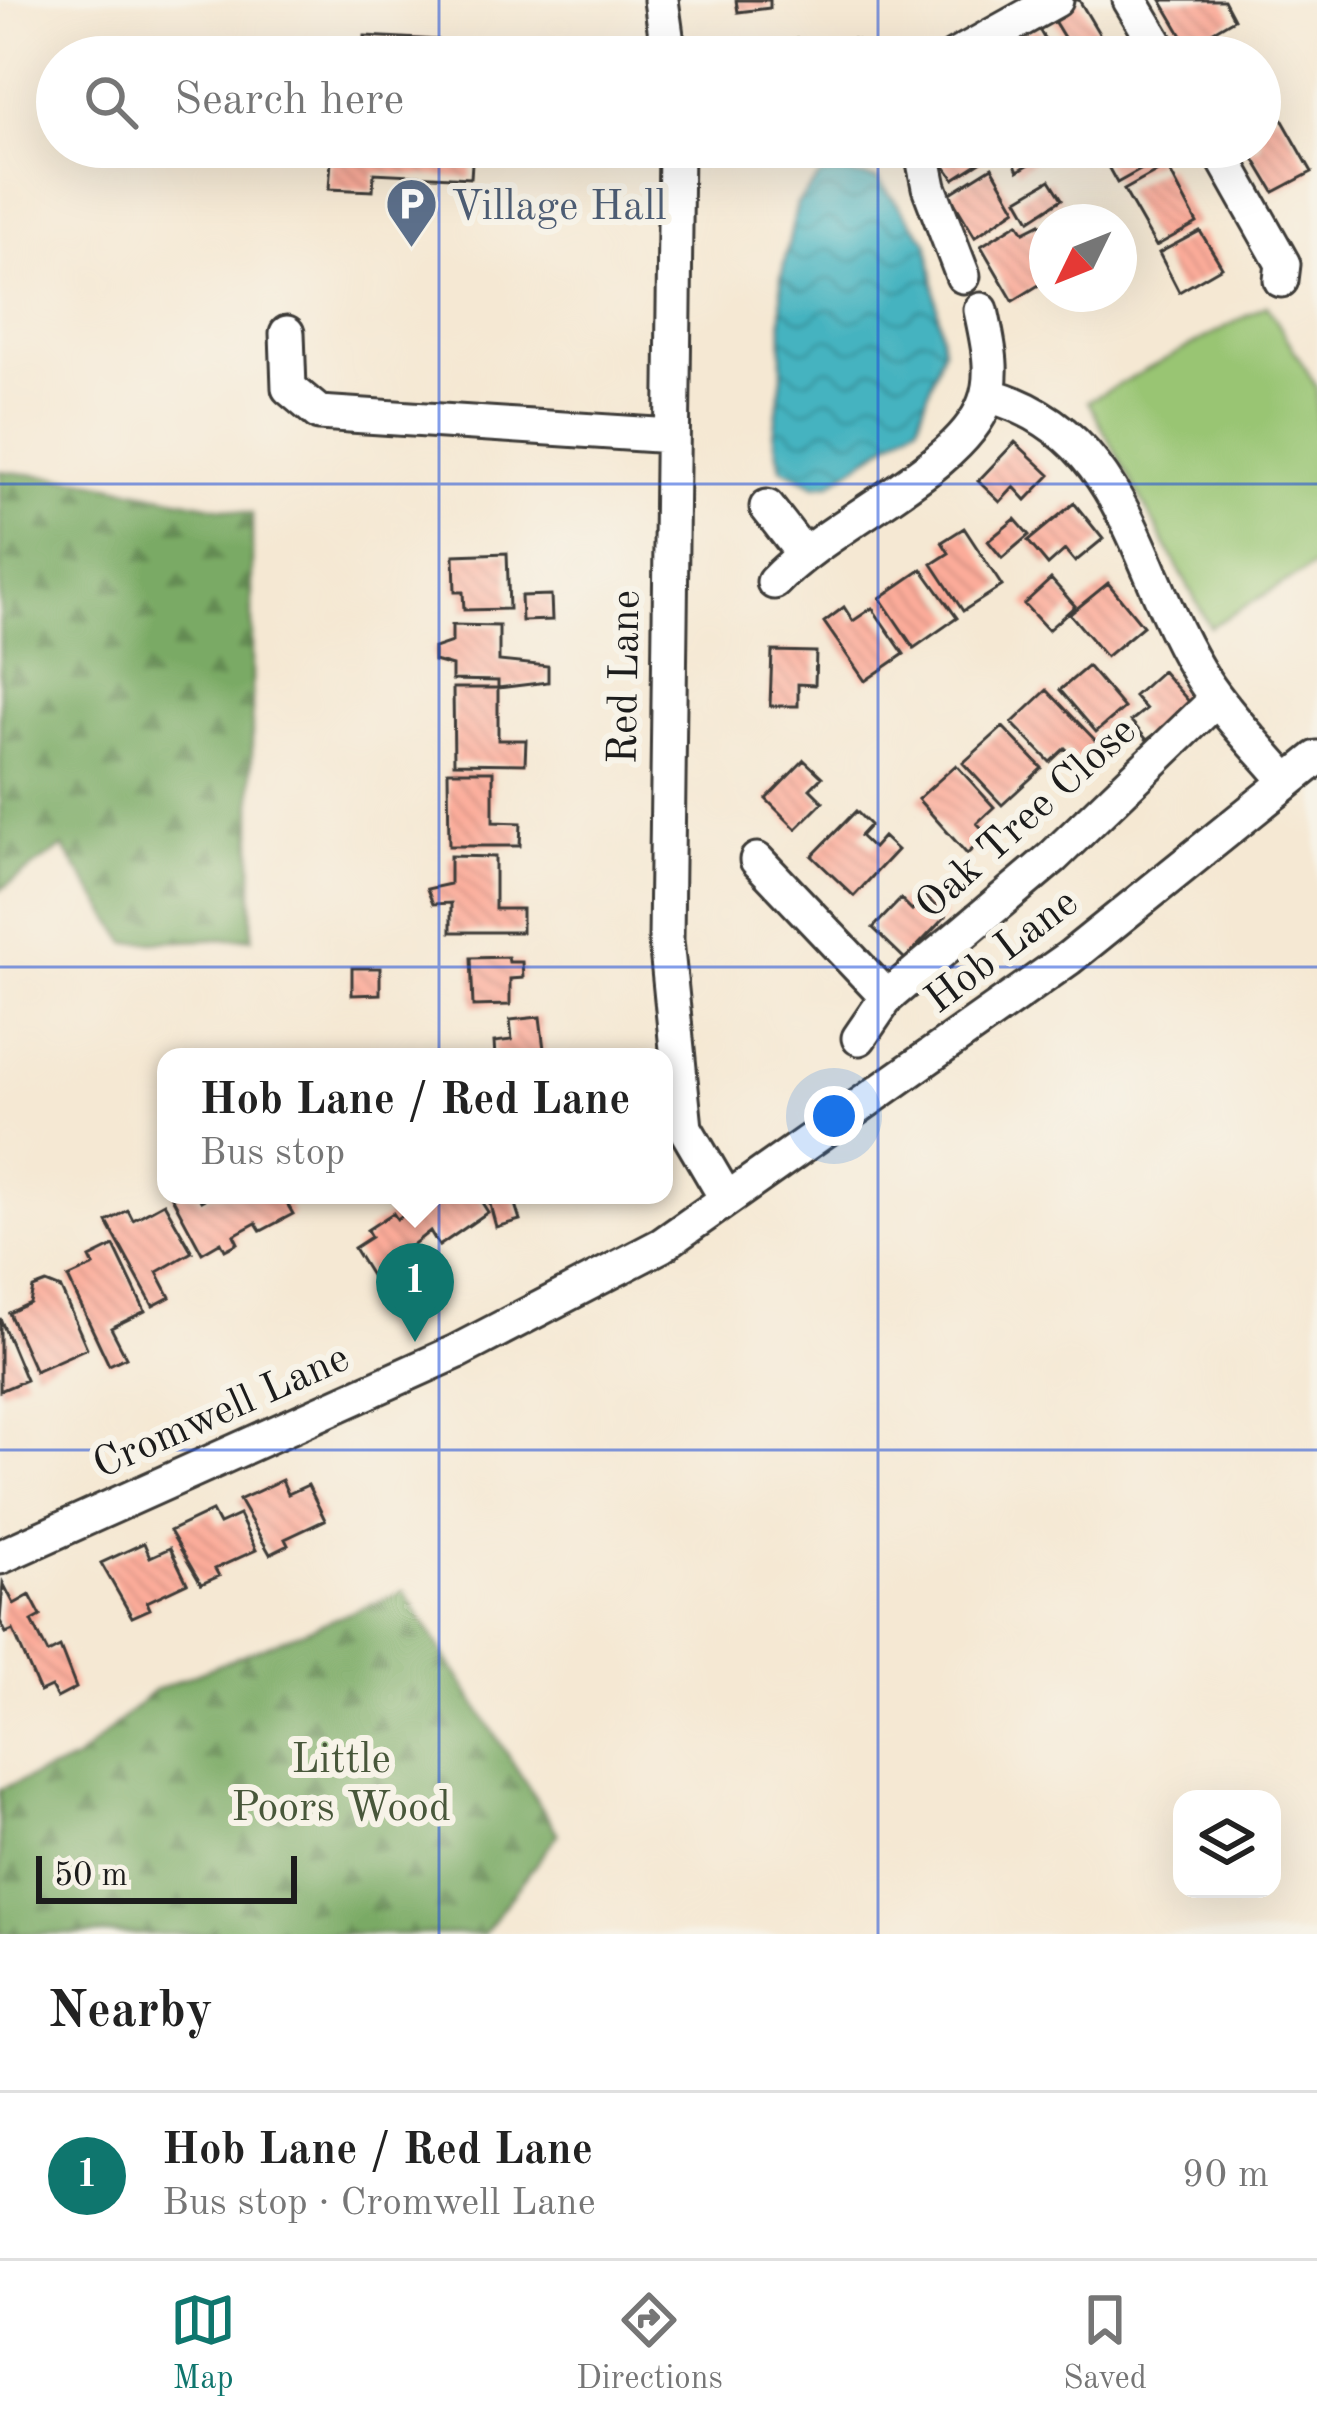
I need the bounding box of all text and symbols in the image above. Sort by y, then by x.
search box [36,36,1281,168]
icon: search [78,69,144,135]
text: Search here [174,79,404,124]
parking icon: Village Hall [384,176,440,250]
place label: Village Hall [451,187,667,229]
north arrow [1029,204,1137,312]
street label: Red Lane [603,590,649,764]
street label: Oak Tree Close [909,710,1144,928]
street label: Hob Lane [919,882,1086,1023]
popup [157,1048,673,1204]
text: Hob Lane / Red Lane [199,1079,631,1124]
your location [804,1086,864,1146]
text: Bus stop [199,1134,345,1173]
pin: 1 [376,1243,454,1342]
street label: Cromwell Lane [88,1338,356,1488]
park label: Little Poors Wood [231,1740,451,1830]
map controls [1173,1790,1281,1898]
button: layers [1173,1790,1281,1898]
scale bar [36,1850,297,1903]
text: 50 m [54,1860,128,1893]
text: Nearby [48,1987,213,2038]
text: Hob Lane / Red Lane [162,2129,593,2174]
text: 1 [76,2156,98,2195]
text: 90 m [1182,2156,1269,2195]
text: Bus stop · Cromwell Lane [162,2184,596,2223]
tab: Map [170,2287,236,2400]
tab: Directions [576,2287,723,2400]
tab: Saved [1063,2287,1147,2400]

